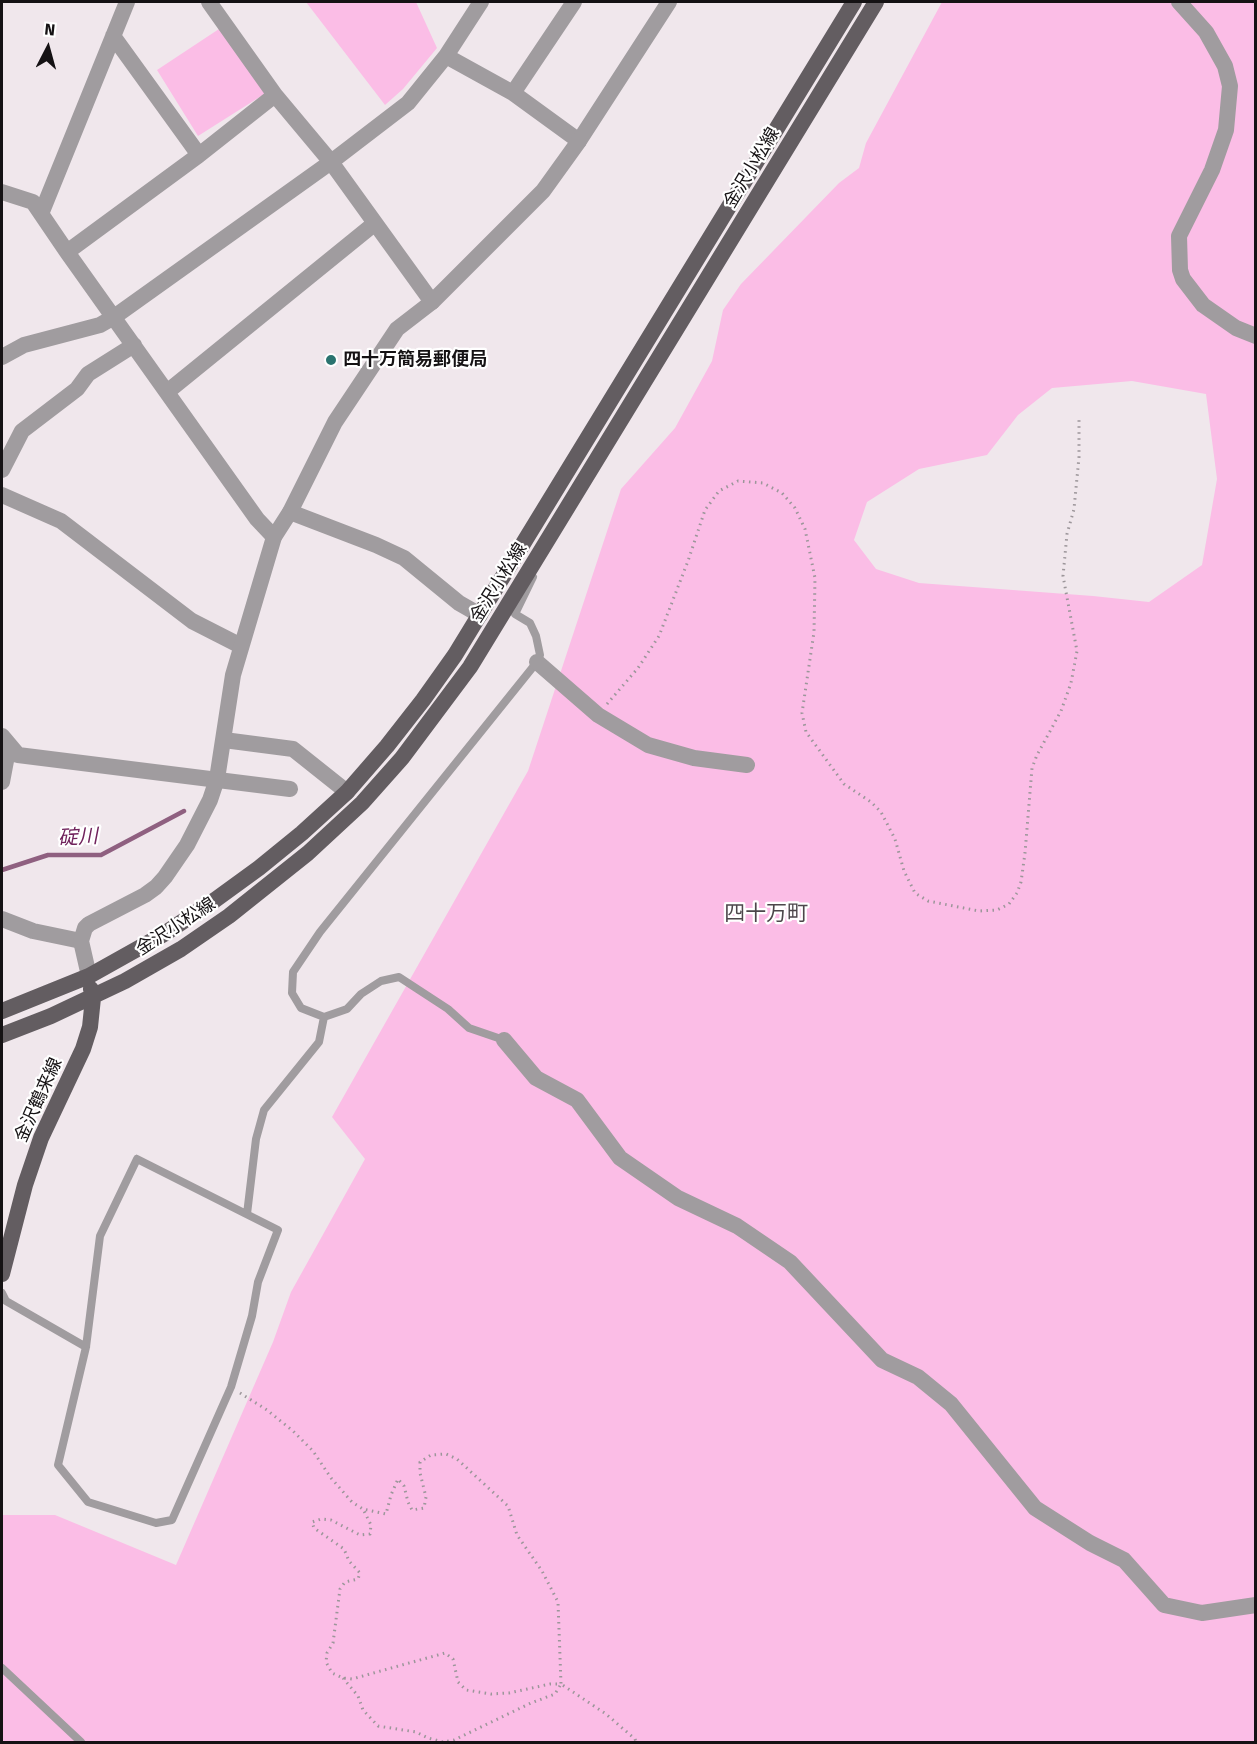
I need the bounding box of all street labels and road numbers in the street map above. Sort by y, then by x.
street label: 金沢小松線 [720,124,784,212]
street label: 金沢小松線 [466,539,532,627]
street label: 金沢小松線 [132,893,220,961]
street label: 金沢鶴来線 [11,1054,67,1146]

